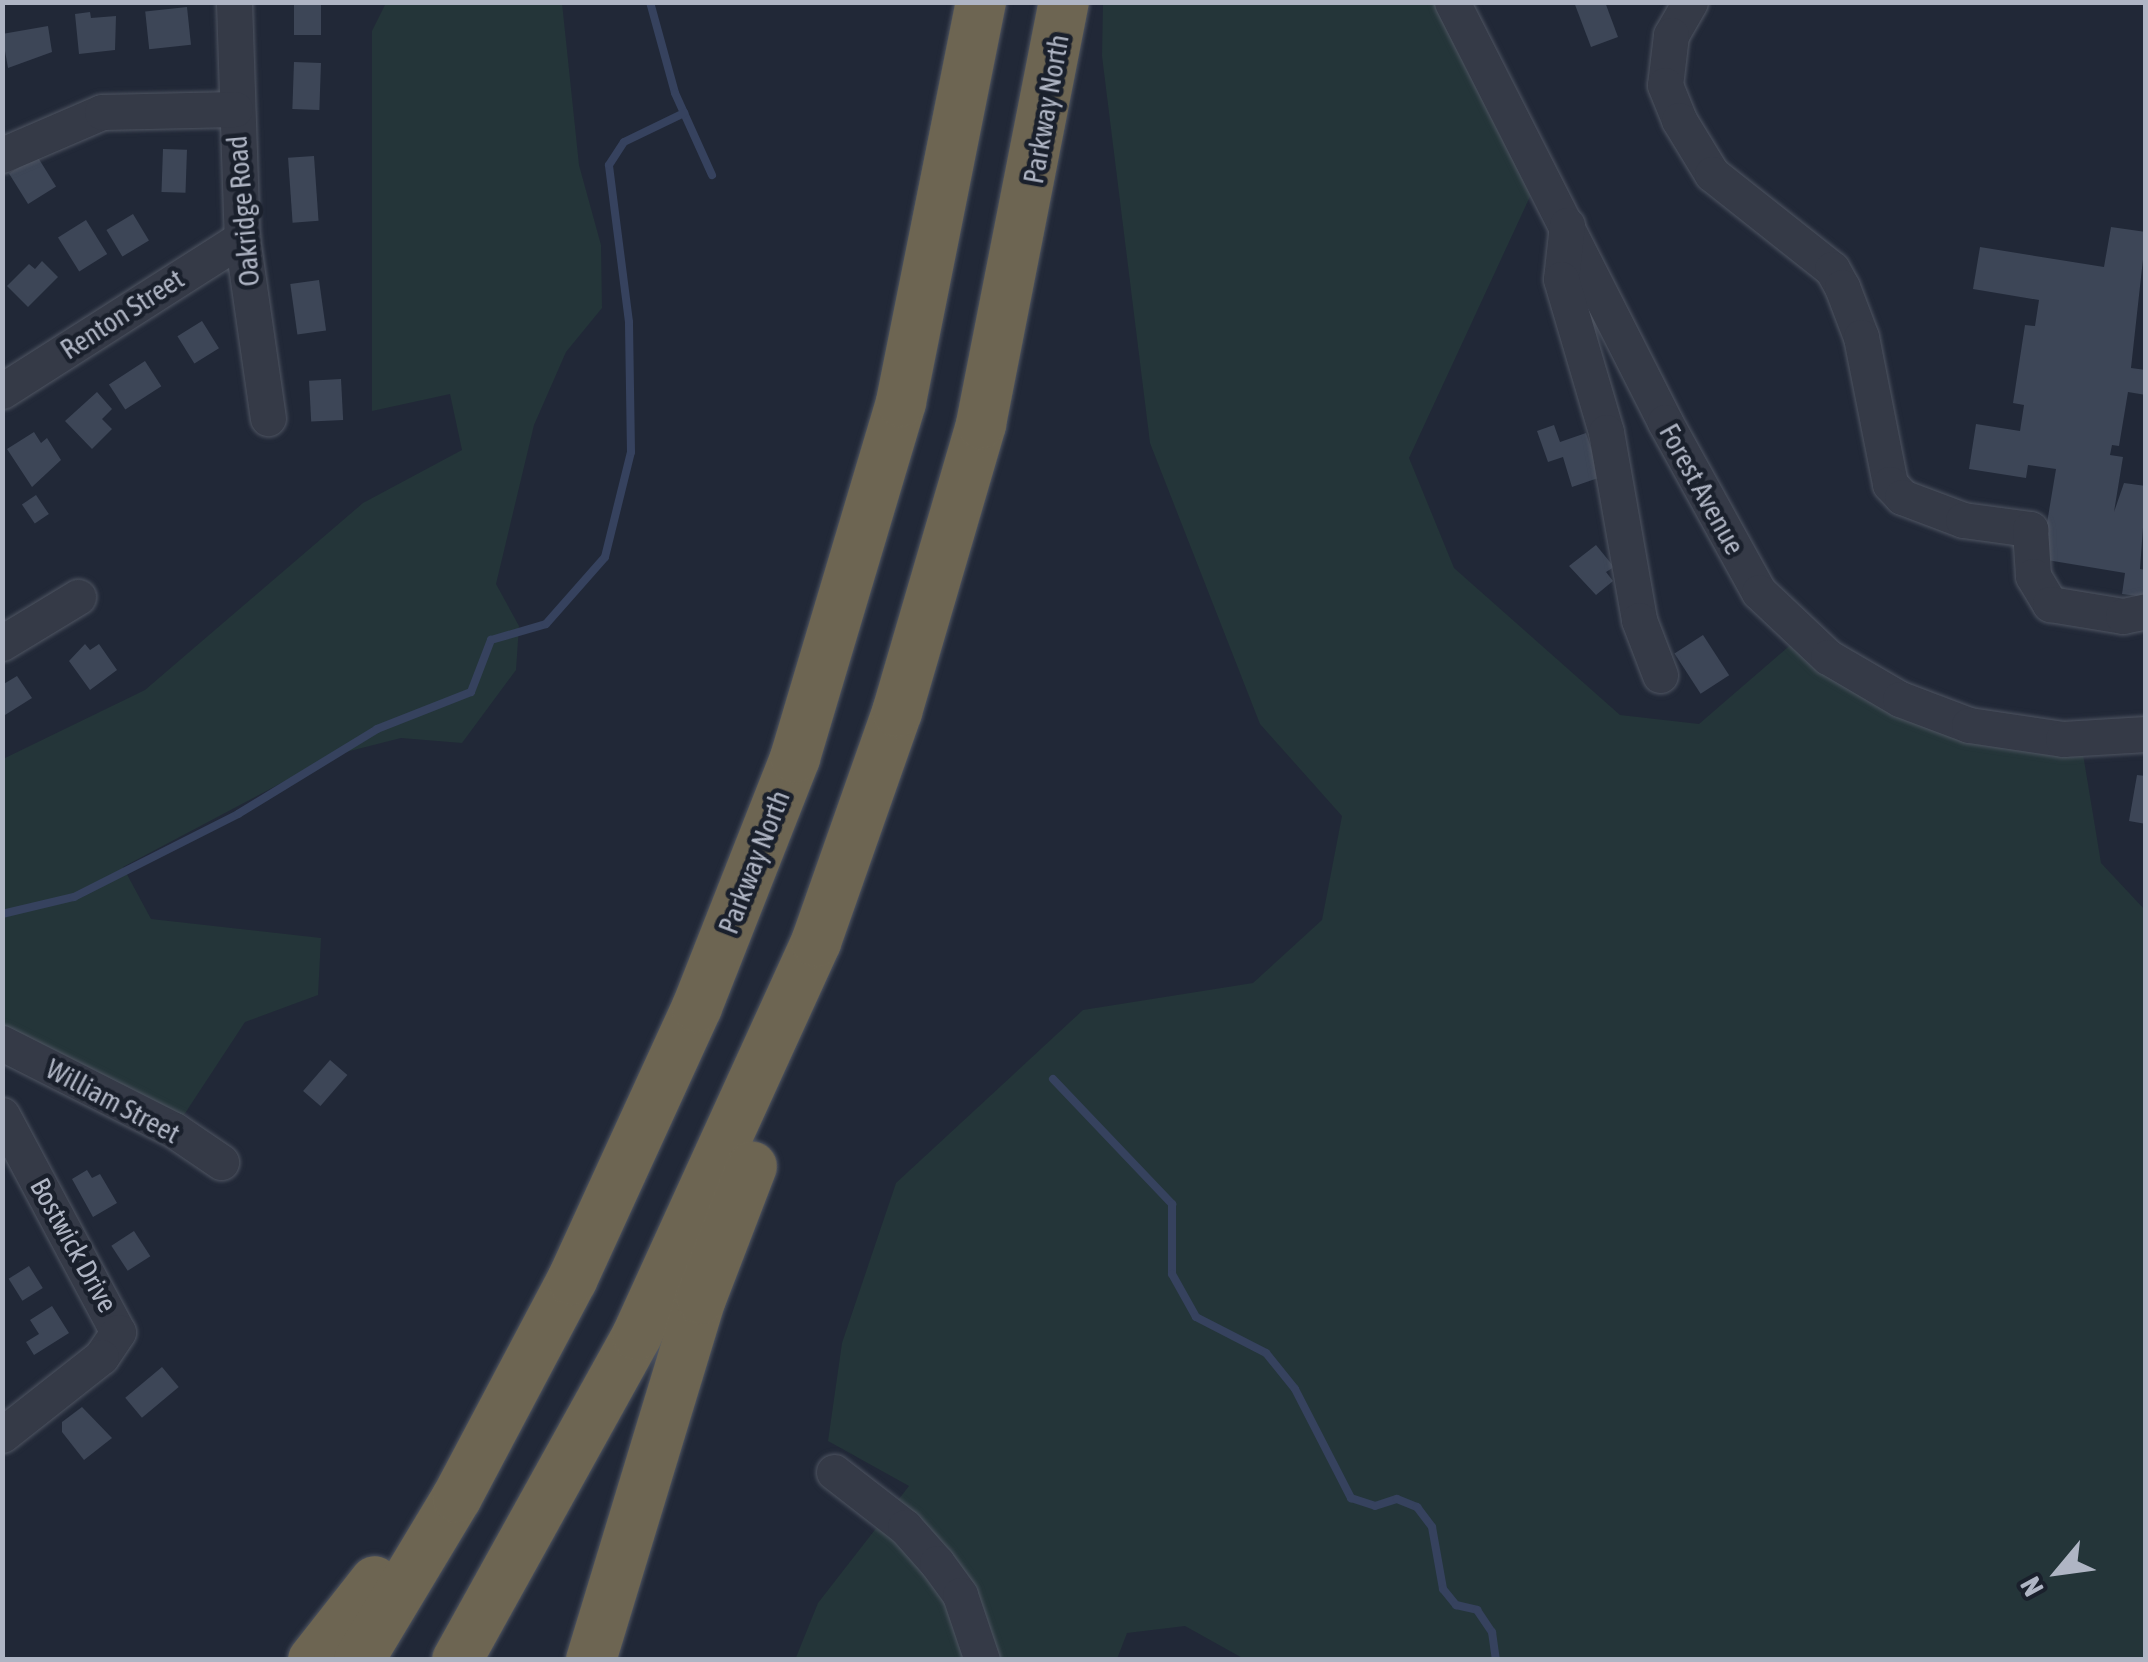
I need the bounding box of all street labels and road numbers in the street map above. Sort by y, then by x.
street label: Parkway North [1016,32,1076,186]
street label: Oakridge Road [220,134,266,288]
street label: Renton Street [54,262,190,366]
street label: Forest Avenue [1652,418,1752,560]
street label: Parkway North [711,786,797,938]
street label: William Street [40,1052,186,1150]
street label: Bostwick Drive [23,1172,125,1318]

